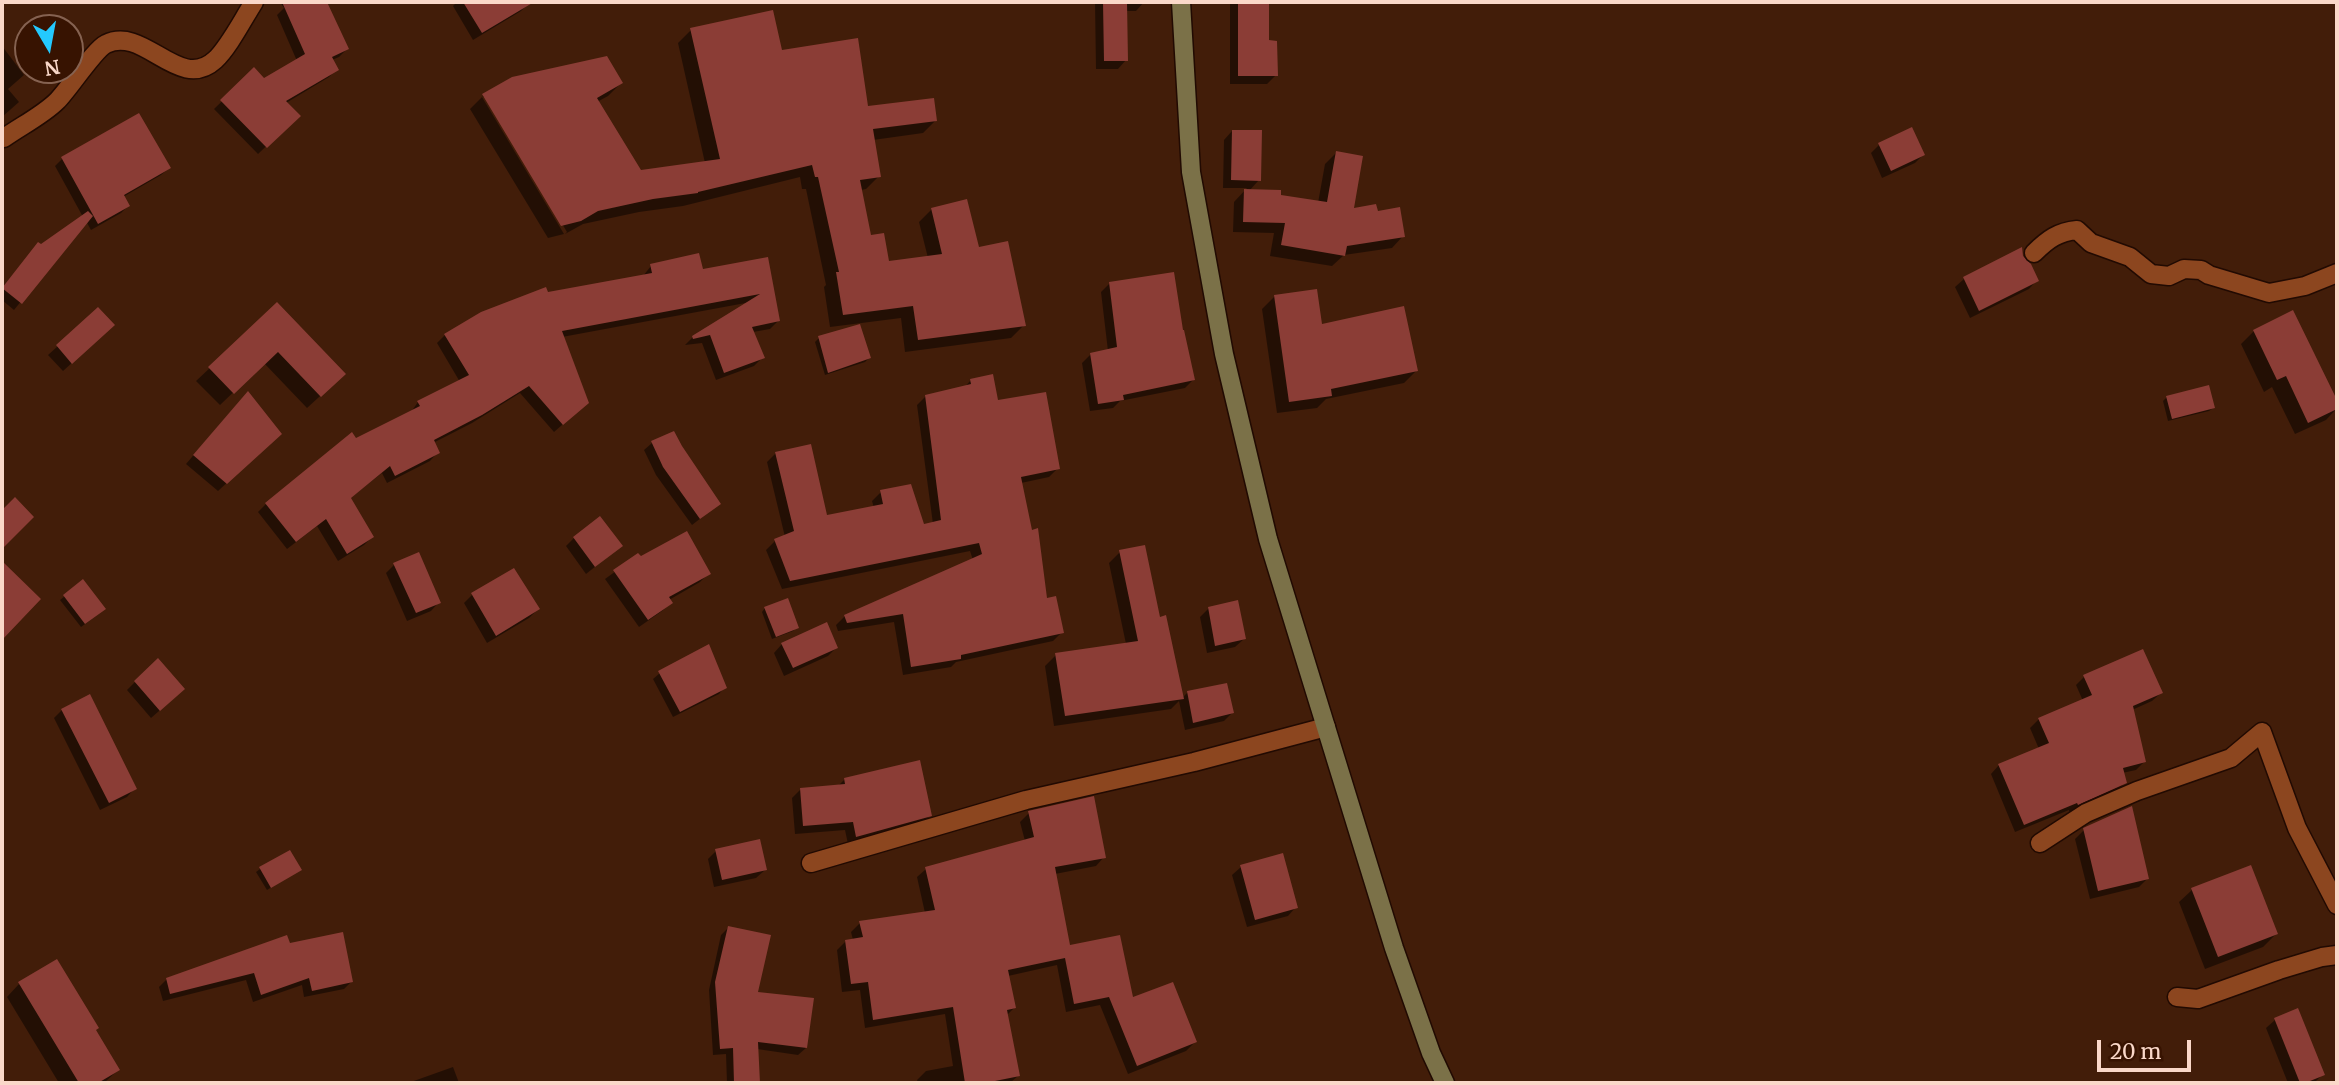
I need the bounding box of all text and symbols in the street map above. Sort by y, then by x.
north arrow [14,14,84,84]
text: N [43,55,62,81]
scale bar [2101,1026,2196,1070]
text: 20 m [2110,1038,2161,1065]

